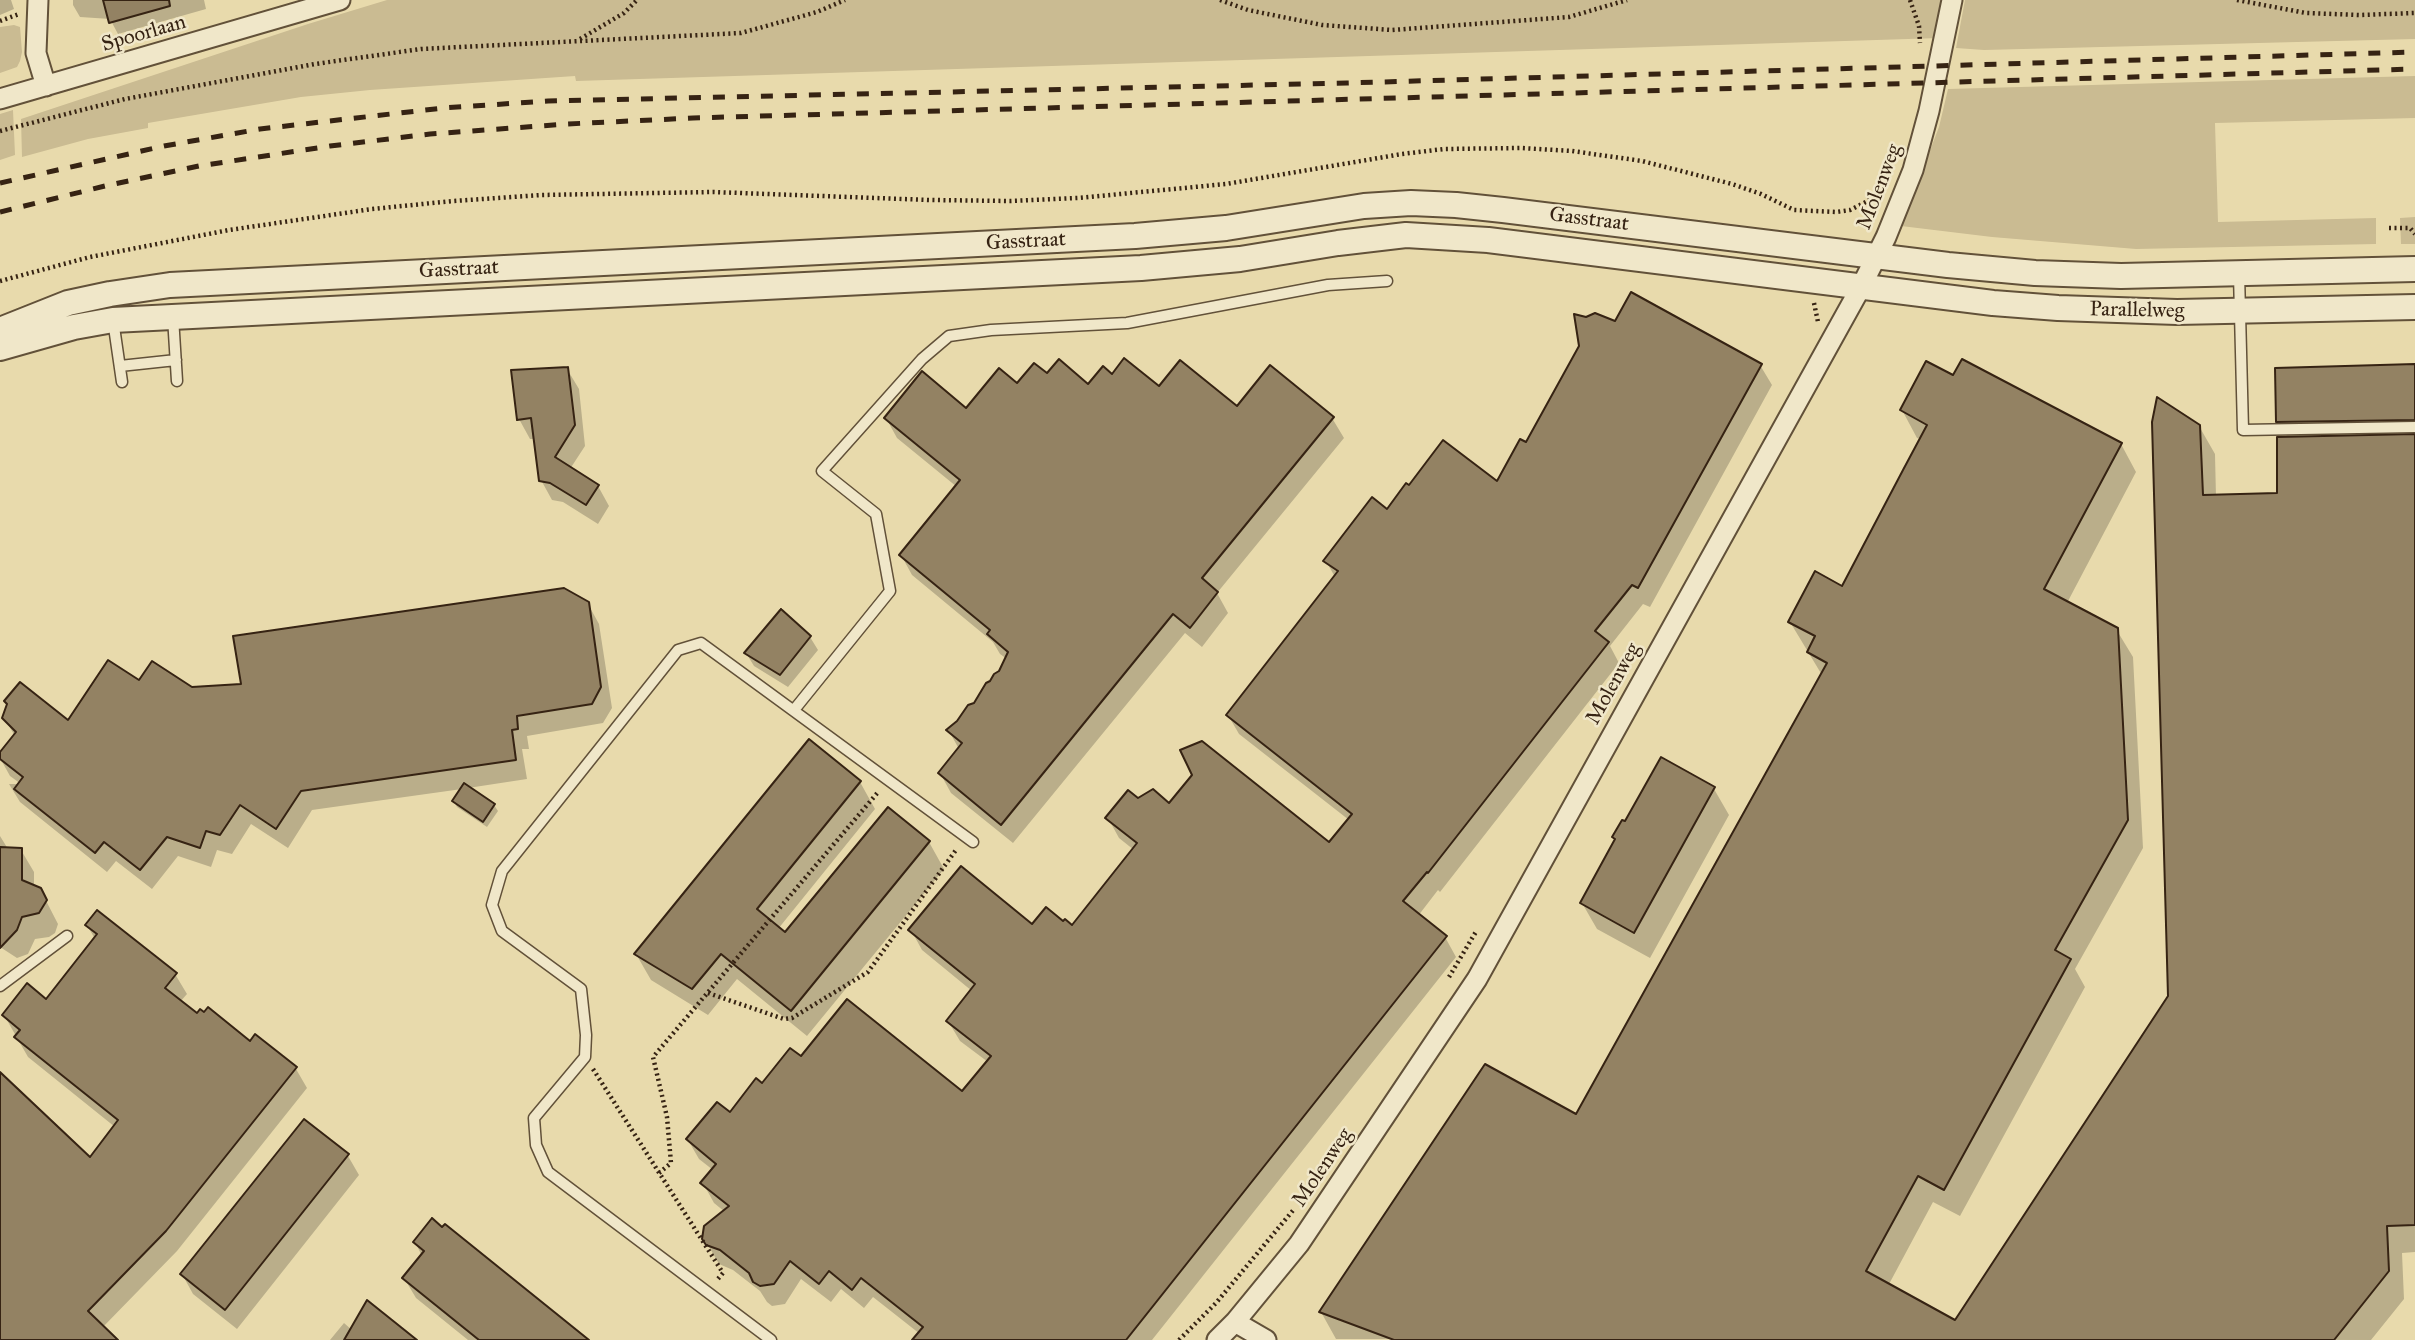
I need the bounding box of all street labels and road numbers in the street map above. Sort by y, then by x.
street label: Spoorlaan [99,10,189,58]
street label: Molenweg [1852,141,1908,233]
street label: Gasstraat [1548,203,1630,237]
street label: Gasstraat [985,227,1067,257]
street label: Gasstraat [418,255,500,285]
street label: Parallelweg [2089,298,2185,324]
street label: Molenweg [1581,639,1647,729]
street label: Molenweg [1287,1124,1359,1212]

